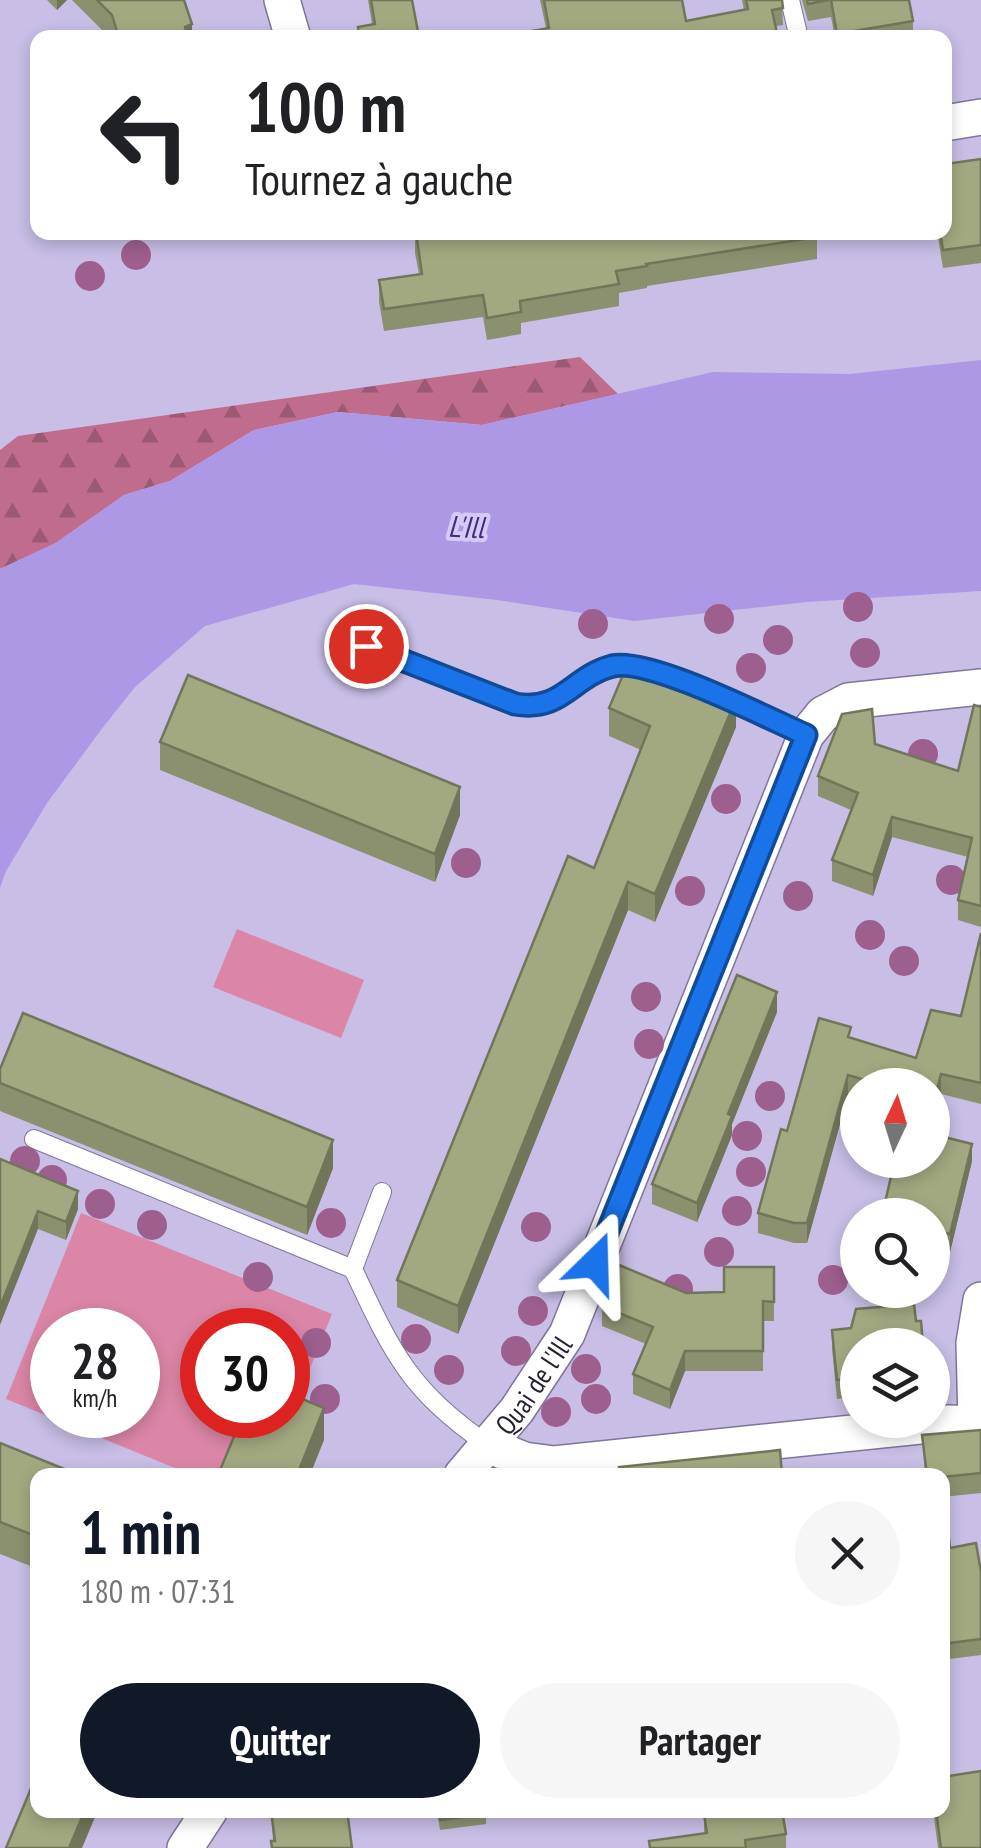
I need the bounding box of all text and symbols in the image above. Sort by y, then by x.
text: 100 m [245,61,406,151]
icon: left [80,70,210,200]
text: Tournez à gauche [245,149,513,207]
water label: L'Ill [447,506,488,546]
pin [324,604,409,689]
icon: arrive [339,619,394,674]
north arrow [840,1068,950,1178]
map controls [840,1068,950,1438]
button: search [840,1198,950,1308]
position arrow [543,1211,647,1315]
speed limit sign: 30 [180,1308,310,1438]
text: 28 [71,1328,119,1393]
street label: Quai de l'Ill [486,1328,580,1442]
button: layers [840,1328,950,1438]
text: km/h [73,1382,117,1414]
text: 1 min [80,1493,201,1571]
button: close [795,1501,900,1606]
text: 180 m · 07:31 [80,1570,235,1612]
button: Quitter [80,1683,480,1798]
button: Partager [500,1683,900,1798]

